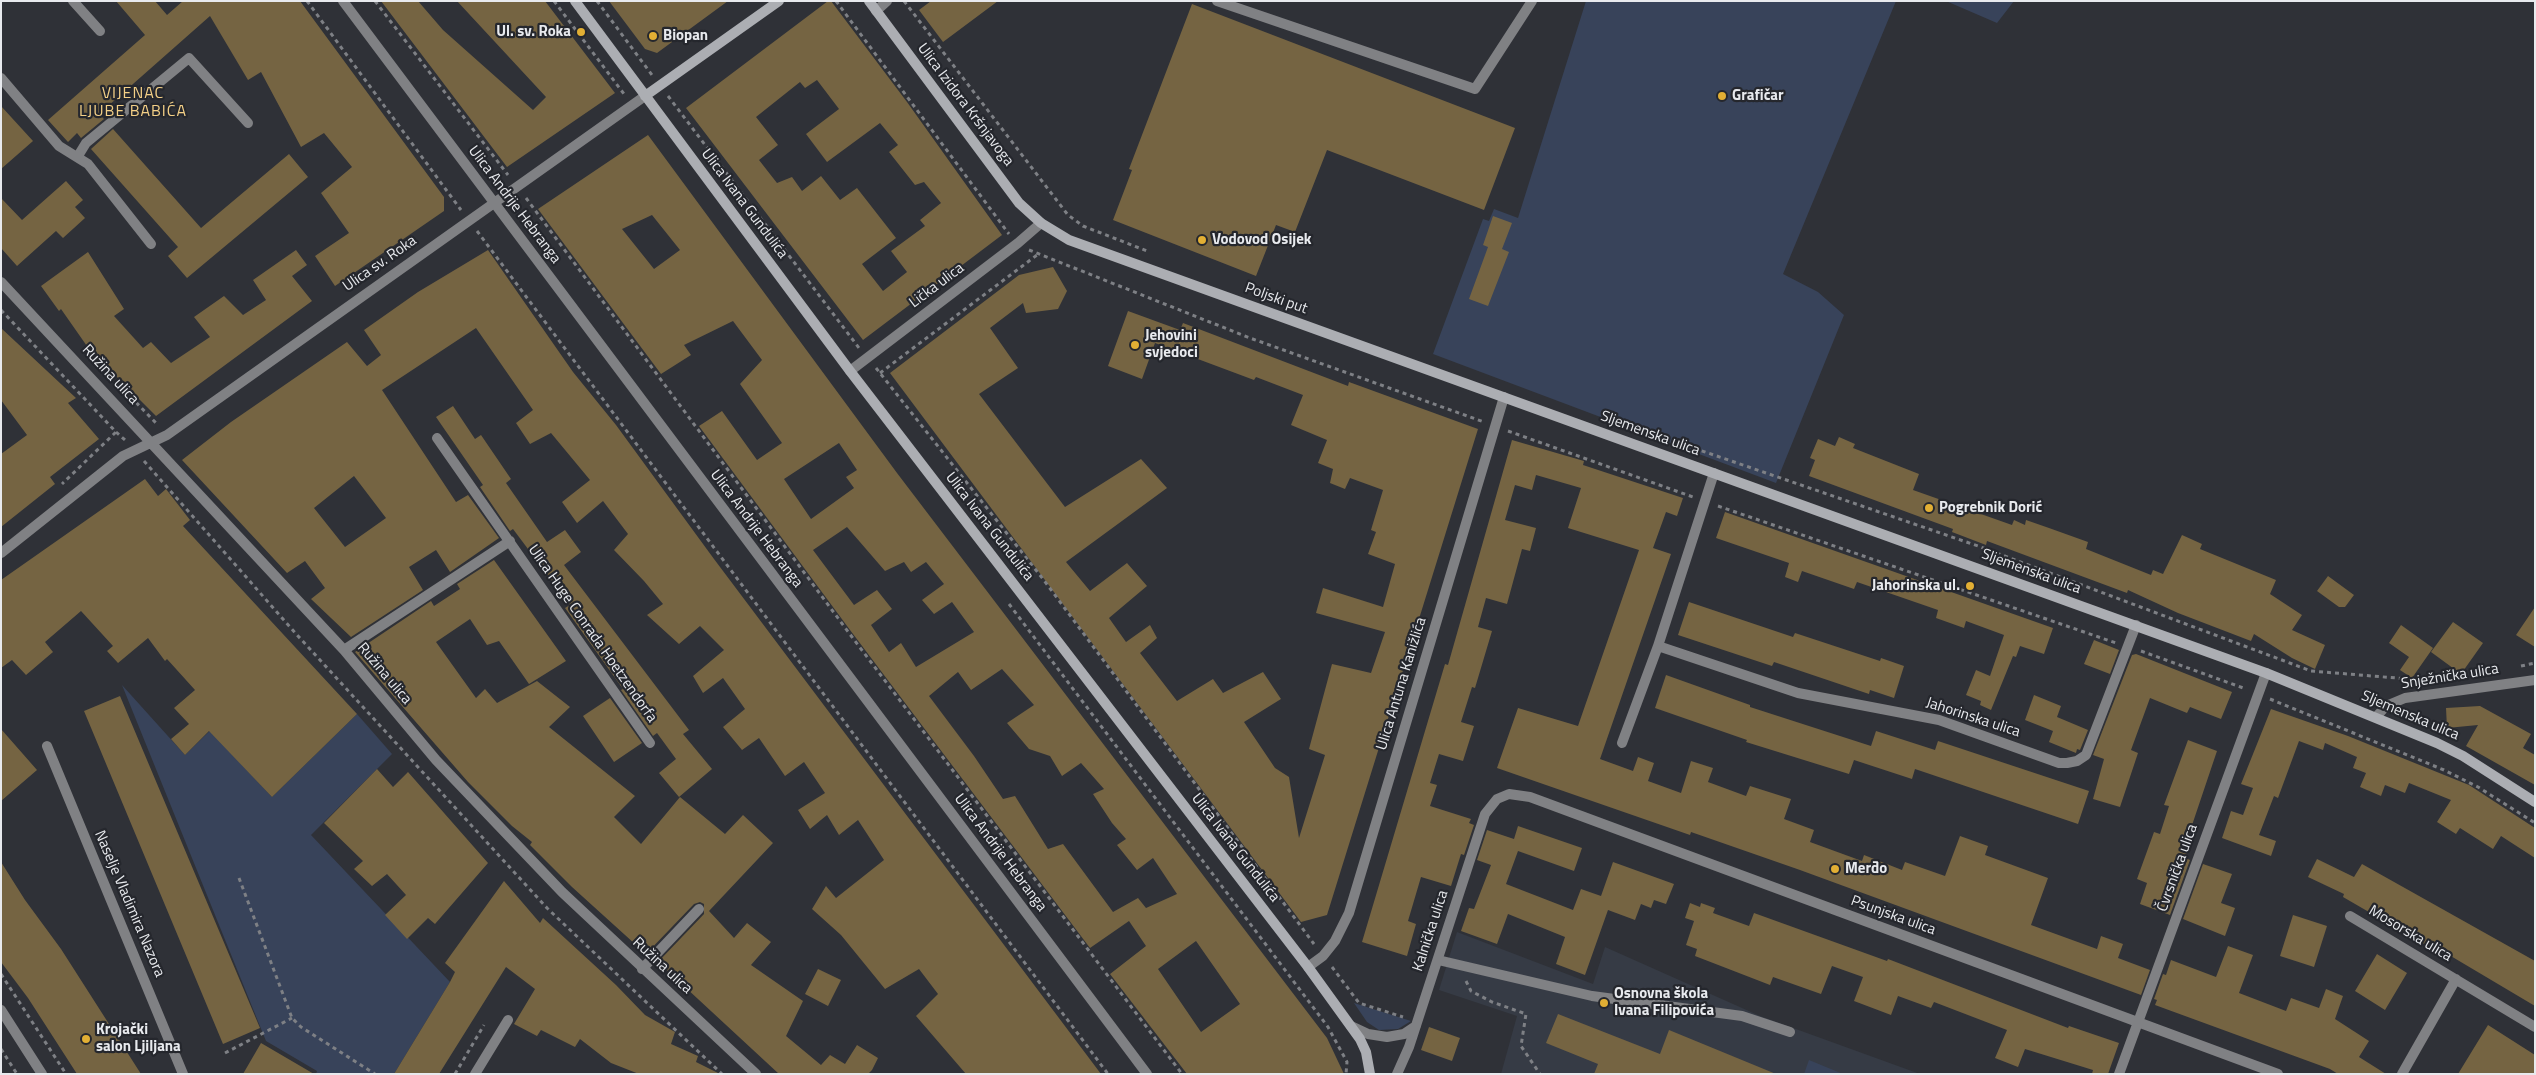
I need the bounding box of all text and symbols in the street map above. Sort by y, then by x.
place label: Ul. sv. Roka [496,23,571,41]
marker: Ul. sv. Roka [575,26,587,38]
place label: Biopan [663,27,708,45]
marker: Biopan [647,30,659,42]
street label: Ulica Izidora Kršnjavoga [913,40,1017,170]
district label: VIJENAC LJUBE BABIĆA [77,84,189,122]
place label: Grafičar [1732,87,1784,105]
marker: Grafičar [1716,90,1728,102]
street label: Ulica Andrije Hebranga [464,143,564,267]
street label: Ulica Ivana Gundulića [697,146,791,262]
place label: Vodovod Osijek [1212,231,1312,249]
street label: Ulica sv. Roka [340,232,420,296]
marker: Vodovod Osijek [1196,234,1208,246]
street label: Lička ulica [906,260,968,312]
street label: Poljski put [1242,279,1310,319]
place label: Jehovini svjedoci [1145,327,1198,362]
marker: Jehovini svjedoci [1129,339,1141,351]
street label: Ružina ulica [78,341,142,409]
street label: Sljemenska ulica [1598,408,1702,460]
street label: Ulica Andrije Hebranga [706,467,806,591]
street label: Ulica Ivana Gundulića [941,469,1037,585]
place label: Pogrebnik Dorić [1939,499,2042,517]
marker: Pogrebnik Dorić [1923,502,1935,514]
street label: Ulica Huge Conrada Hoetzendorfa [524,542,660,726]
street label: Sljemenska ulica [1979,546,2083,598]
place label: Jahorinska ul. [1872,577,1960,595]
marker: Jahorinska ul. [1964,580,1976,592]
street label: Ulica Antuna Kanižlića [1373,615,1431,753]
street label: Ružina ulica [353,640,415,708]
street label: Snježnička ulica [2400,660,2500,694]
street label: Sljemenska ulica [2358,687,2462,745]
street label: Jahorinska ulica [1924,694,2022,742]
street label: Ulica Ivana Gundulića [1187,790,1283,906]
street label: Ulica Andrije Hebranga [950,791,1050,915]
street label: Čvrsnička ulica [2154,822,2202,914]
street label: Naselje Vladimira Nazora [90,828,168,980]
place label: Merđo [1845,860,1887,878]
marker: Merđo [1829,863,1841,875]
street label: Kalnička ulica [1409,888,1453,974]
street label: Psunjska ulica [1848,892,1938,940]
street label: Mosorska ulica [2365,902,2455,966]
street label: Ružina ulica [628,934,696,998]
place label: Osnovna škola Ivana Filipovića [1614,985,1714,1020]
marker: Osnovna škola Ivana Filipovića [1598,997,1610,1009]
place label: Krojački salon Ljiljana [96,1021,181,1056]
marker: Krojački salon Ljiljana [80,1033,92,1045]

